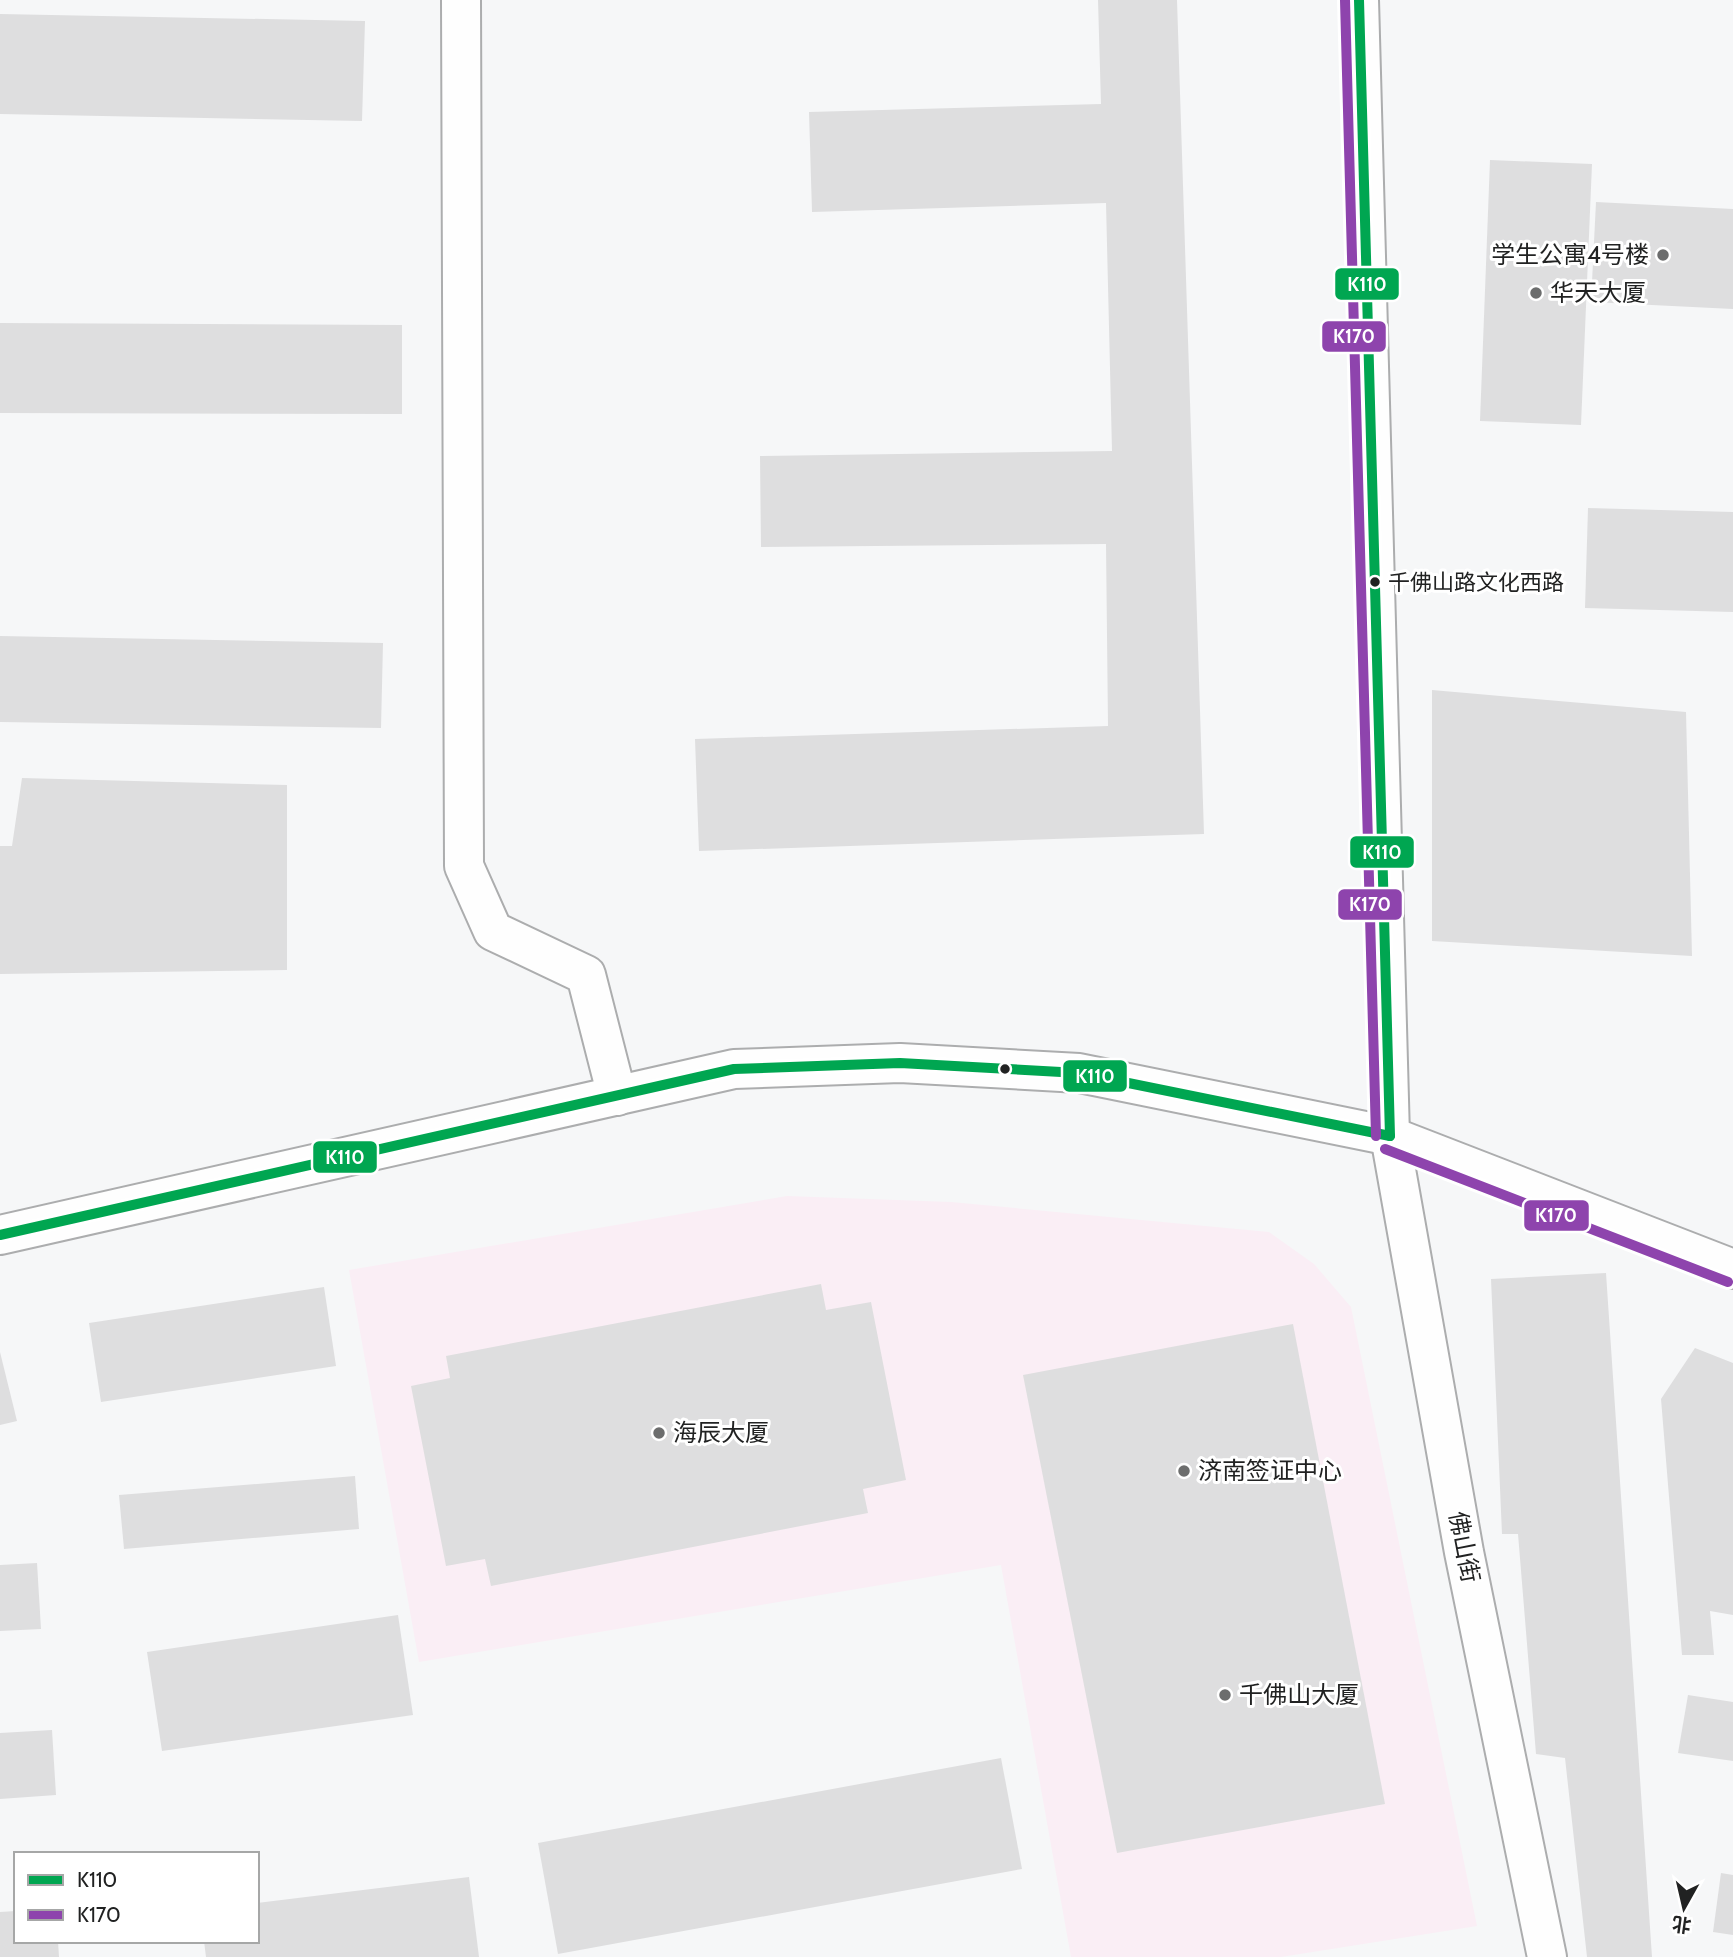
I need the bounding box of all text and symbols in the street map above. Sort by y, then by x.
place label: 学生公寓4号楼 [1491,240,1649,269]
marker: 学生公寓4号楼 [1655,247,1671,263]
line badge: K110 [1334,267,1400,301]
text: K110 [1347,273,1387,296]
place label: 华天大厦 [1550,278,1646,307]
marker: 华天大厦 [1528,285,1544,301]
line badge: K170 [1321,320,1387,353]
text: K170 [1333,325,1375,348]
place label: 千佛山路文化西路 [1388,569,1564,596]
marker: 千佛山路文化西路 [1368,575,1382,589]
line badge: K110 [1349,835,1415,869]
text: K110 [1362,841,1402,864]
line badge: K170 [1337,888,1403,921]
text: K170 [1349,893,1391,916]
line badge: K110 [1062,1059,1128,1093]
unlabelled marker [998,1062,1012,1076]
text: K110 [1075,1065,1115,1088]
line badge: K110 [312,1140,378,1174]
text: K110 [325,1146,365,1169]
line badge: K170 [1523,1199,1590,1232]
text: K170 [1535,1204,1577,1227]
place label: 海辰大厦 [673,1418,769,1447]
marker: 海辰大厦 [651,1425,667,1441]
place label: 济南签证中心 [1198,1456,1342,1485]
marker: 济南签证中心 [1176,1463,1192,1479]
street label: 佛山街 [1443,1509,1486,1585]
place label: 千佛山大厦 [1239,1680,1359,1709]
marker: 千佛山大厦 [1217,1687,1233,1703]
legend [14,1852,259,1943]
text: K110 [77,1867,117,1892]
north arrow [1649,1873,1719,1943]
text: K170 [77,1902,121,1927]
text: 北 [1671,1912,1693,1937]

